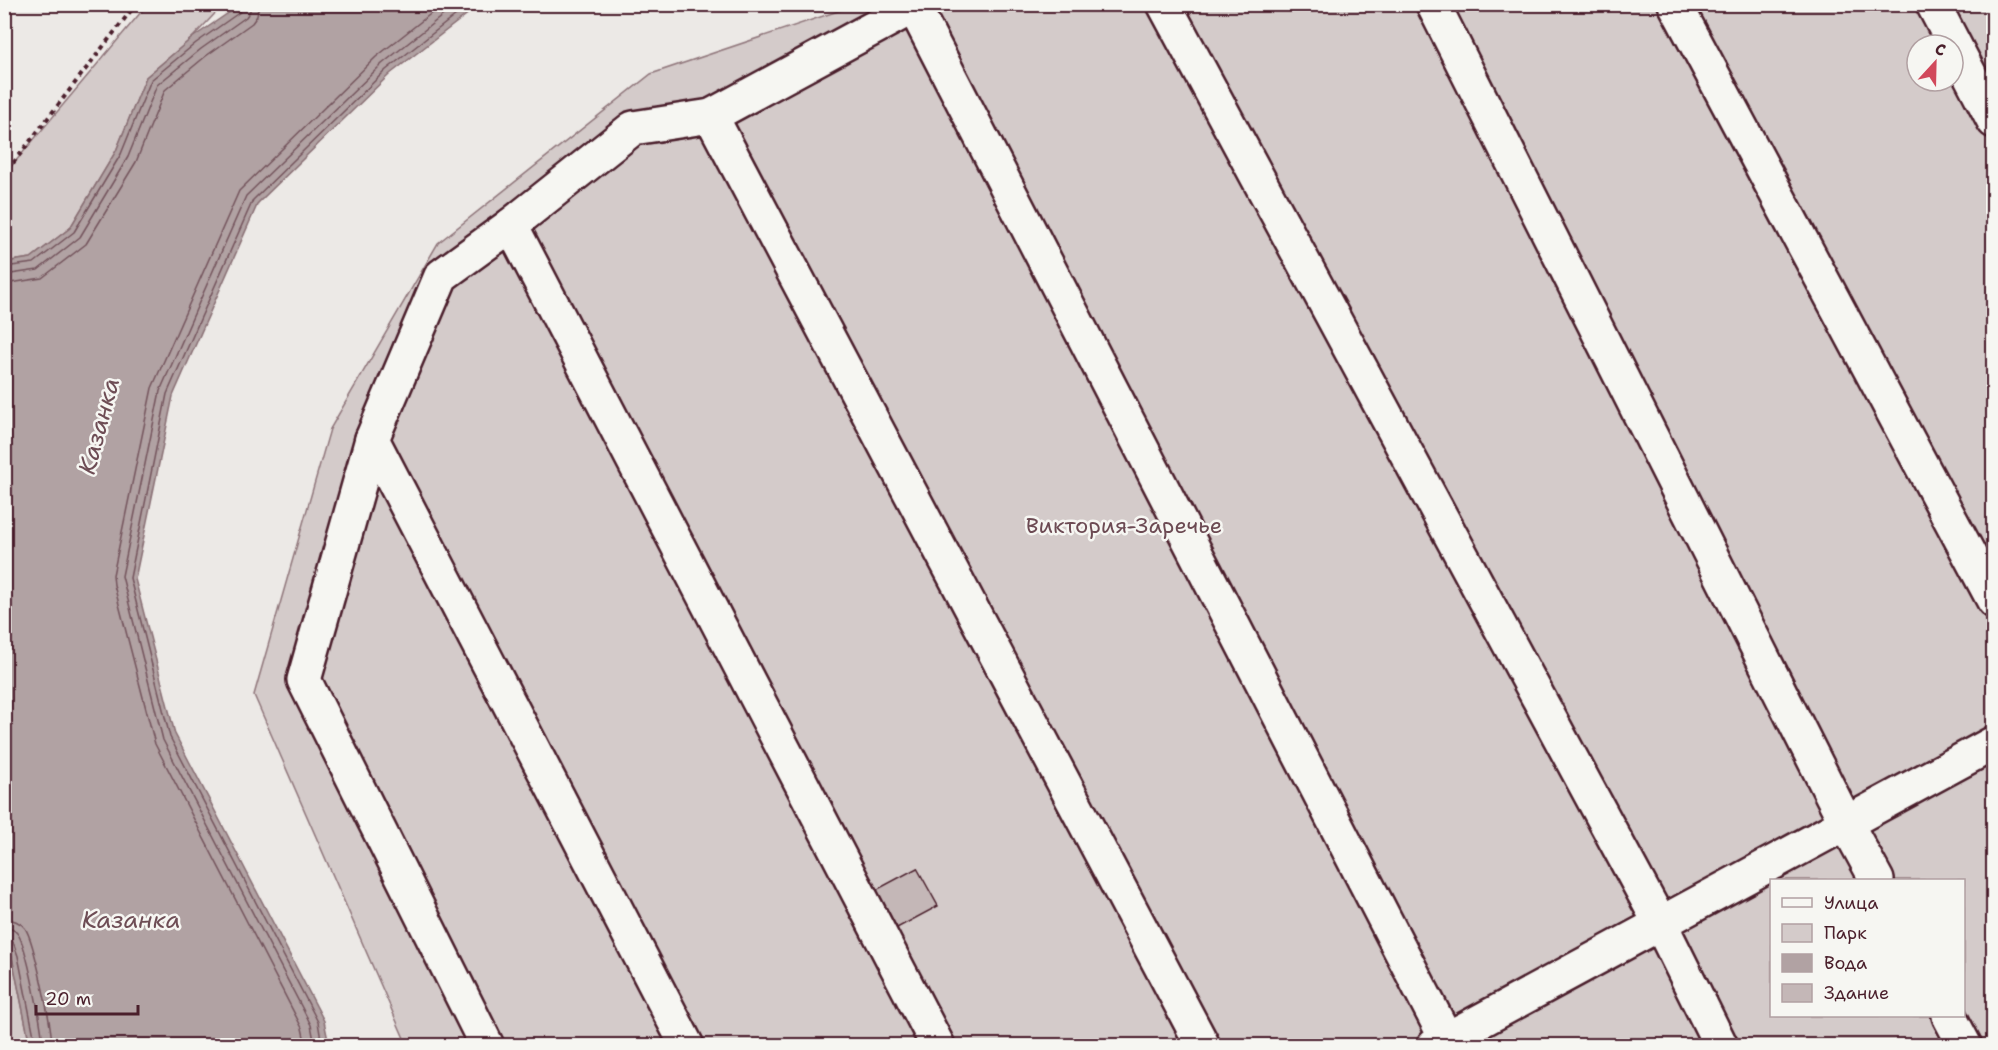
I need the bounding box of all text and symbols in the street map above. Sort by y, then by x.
north arrow [1905,33,1965,93]
text: С [1932,38,1949,61]
water label: Казанка [71,374,127,478]
park label: Виктория-Заречье [1026,511,1222,540]
legend [1770,879,1965,1017]
text: Улица [1824,891,1878,915]
water label: Казанка [82,904,180,936]
text: Парк [1824,921,1867,945]
text: Вода [1824,951,1867,975]
scale bar [36,978,138,1016]
text: Здание [1824,981,1889,1005]
text: 20 m [45,987,91,1011]

